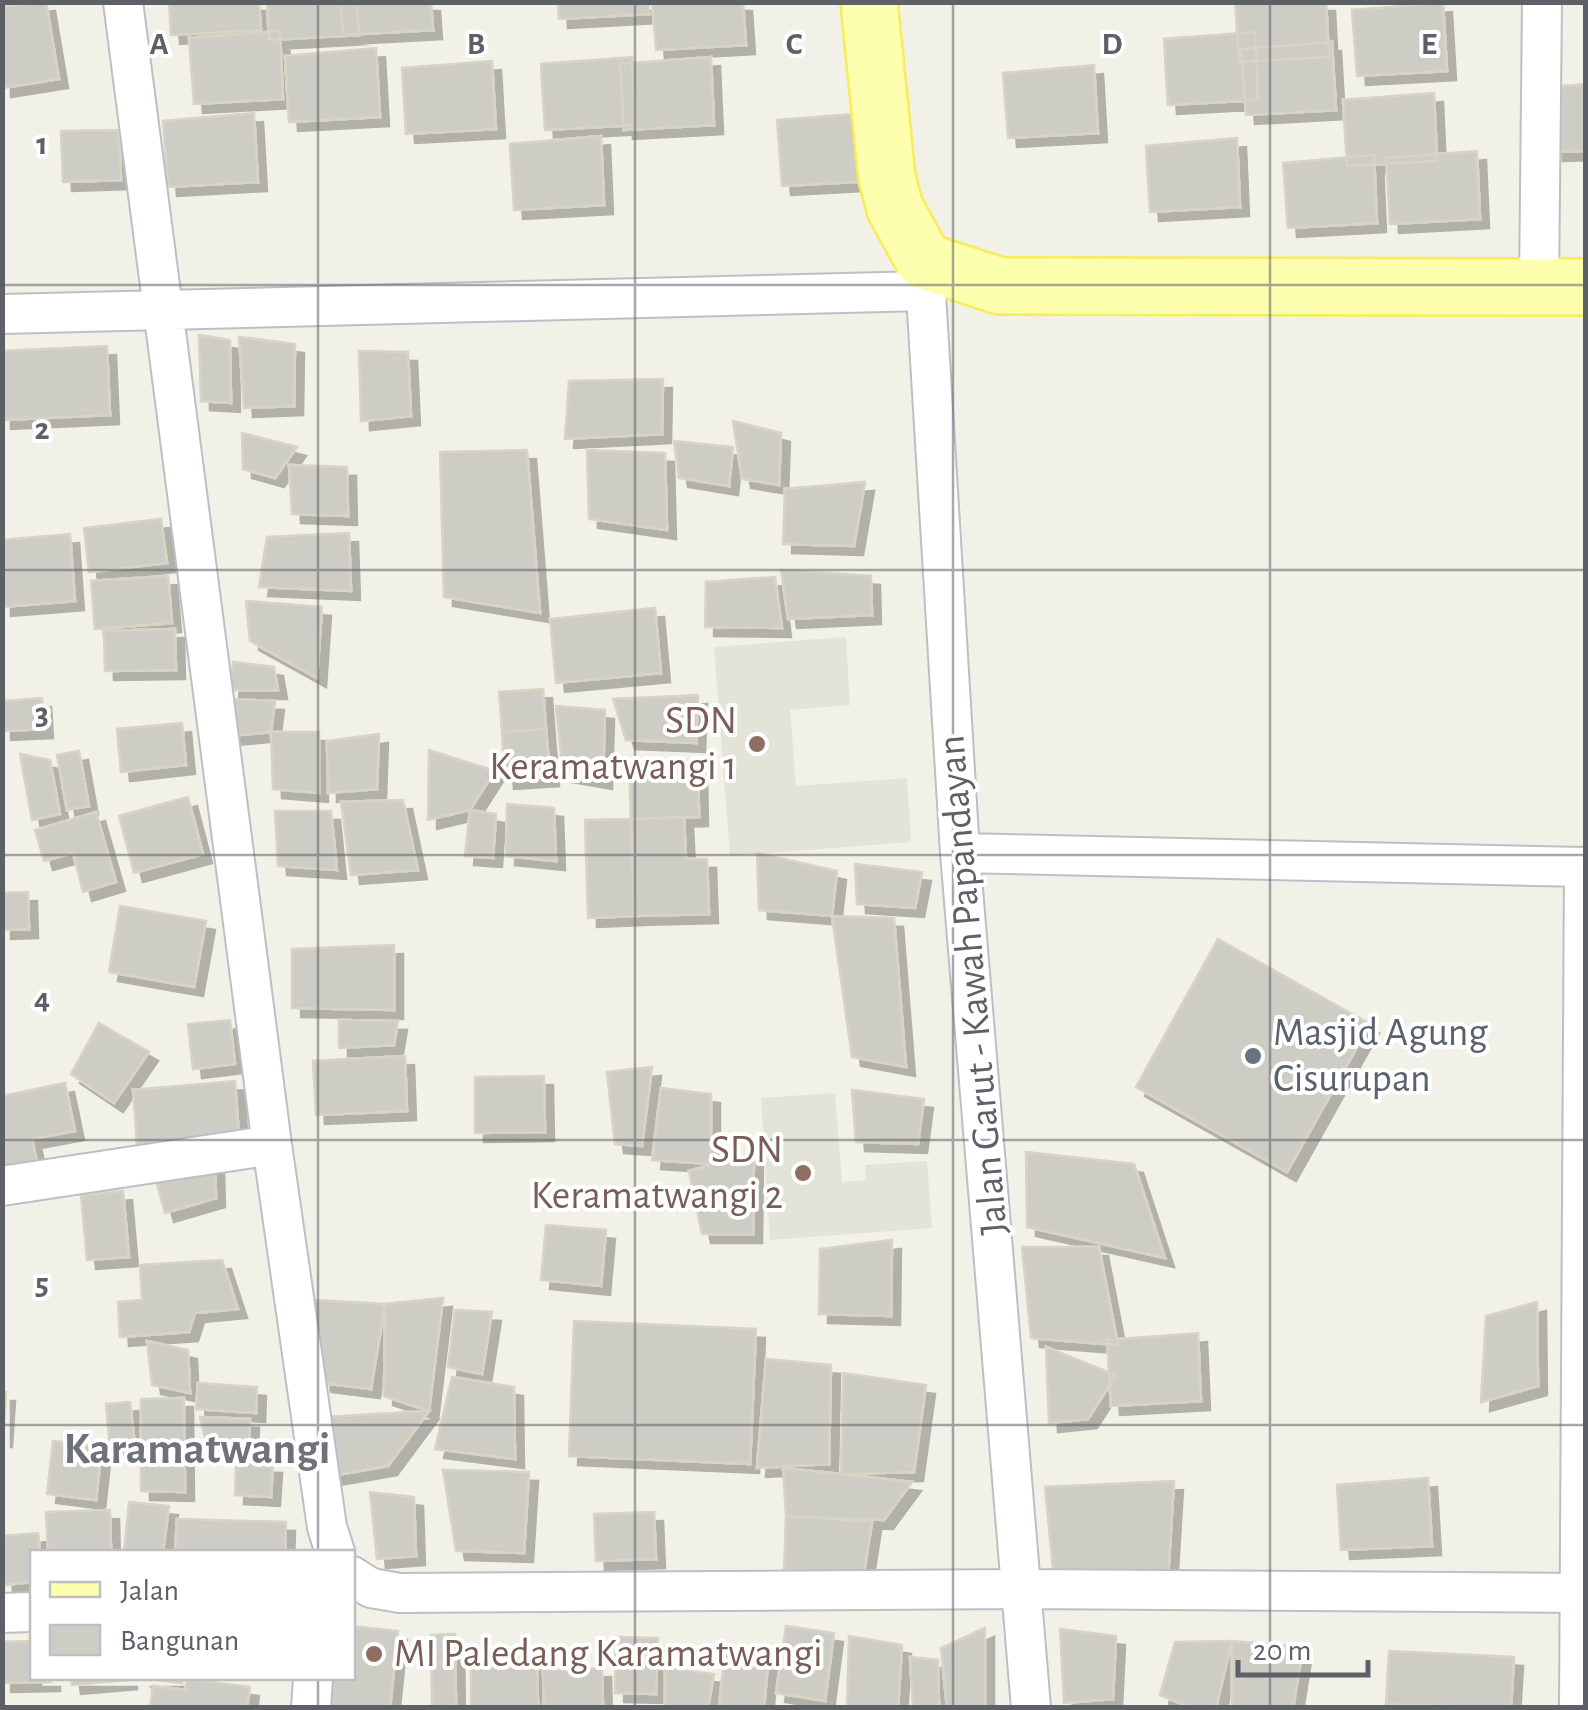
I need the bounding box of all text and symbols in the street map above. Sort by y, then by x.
text: A [149,28,169,60]
text: B [467,28,485,60]
text: C [786,28,803,60]
text: D [1102,28,1123,60]
text: E [1421,28,1437,60]
text: 1 [36,128,48,160]
text: 2 [34,413,50,445]
text: 3 [35,698,49,730]
place label: SDN Keramatwangi 1 [489,701,737,787]
marker: SDN Keramatwangi 1 [746,733,768,755]
street label: Jalan Garut - Kawah Papandayan [931,734,1015,1236]
text: 4 [34,983,50,1015]
place label: Masjid Agung Cisurupan [1273,1013,1488,1099]
marker: Masjid Agung Cisurupan [1242,1045,1264,1067]
place label: SDN Keramatwangi 2 [531,1130,783,1216]
marker: SDN Keramatwangi 2 [792,1162,814,1184]
text: 5 [35,1268,49,1300]
district label: Karamatwangi [63,1427,331,1472]
legend [30,1550,355,1680]
text: Jalan [120,1576,179,1606]
scale bar [1238,1615,1368,1677]
text: Bangunan [120,1626,239,1656]
place label: MI Paledang Karamatwangi [394,1634,823,1674]
text: 20 m [1253,1636,1311,1666]
marker: MI Paledang Karamatwangi [363,1643,385,1665]

